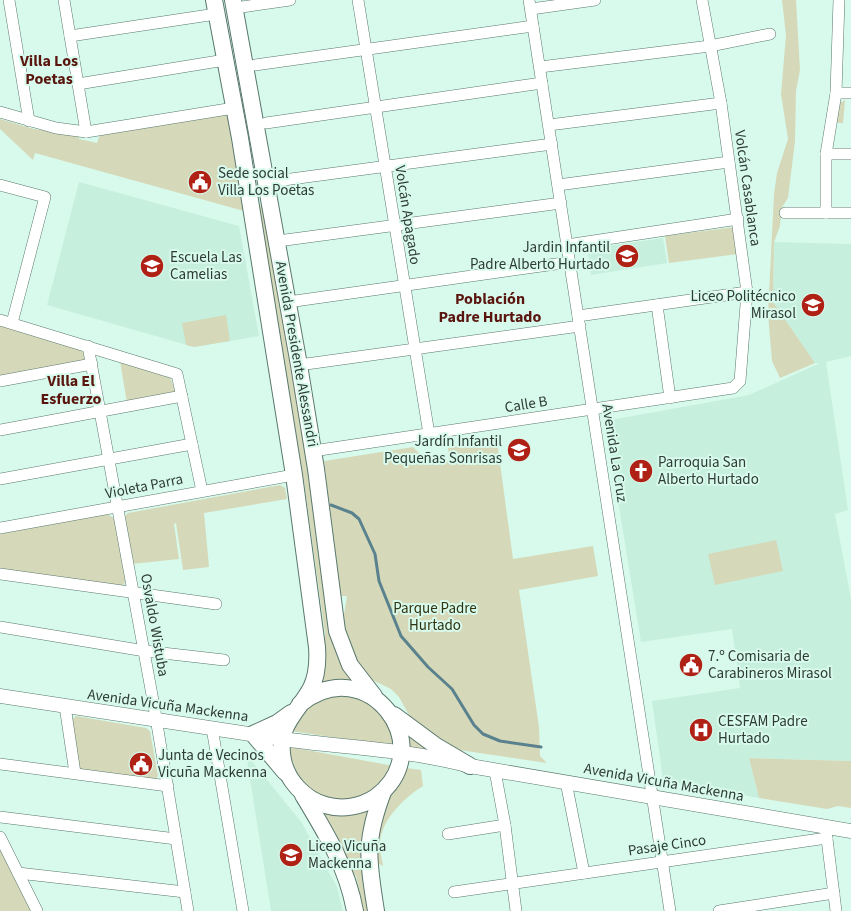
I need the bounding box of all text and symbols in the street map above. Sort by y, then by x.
district label: Villa Los Poetas [19,50,78,90]
street label: Volcán Casablanca [729,129,766,247]
place label: Sede social Villa Los Poetas [218,163,314,201]
street label: Volcán Apagado [389,164,426,266]
public building icon: Sede social Villa Los Poetas [187,169,213,195]
place label: Jardin Infantil Padre Alberto Hurtado [470,237,610,275]
school or university icon: Jardin Infantil Padre Alberto Hurtado [614,243,640,269]
place label: Escuela Las Camelias [170,247,242,285]
school or university icon: Escuela Las Camelias [139,253,165,279]
street label: Avenida Presidente Alessandri [270,259,323,449]
place label: Liceo Politécnico Mirasol [690,286,796,324]
district label: Población Padre Hurtado [439,288,542,328]
school or university icon: Liceo Politécnico Mirasol [800,292,826,318]
district label: Villa El Esfuerzo [40,370,102,410]
street label: Calle B [503,391,549,418]
street label: Avenida La Cruz [596,402,633,504]
place label: Jardín Infantil Pequeñas Sonrisas [384,431,502,469]
school or university icon: Jardín Infantil Pequeñas Sonrisas [506,437,532,463]
place label: Parroquia San Alberto Hurtado [658,452,759,490]
church icon: Parroquia San Alberto Hurtado [628,458,654,484]
street label: Violeta Parra [103,469,185,504]
street label: Osvaldo Wistuba [135,572,174,678]
park label: Parque Padre Hurtado [393,598,477,636]
place label: 7.º Comisaria de Carabineros Mirasol [708,646,832,684]
public building icon: 7.º Comisaria de Carabineros Mirasol [678,652,704,678]
street label: Avenida Vicuña Mackenna [86,684,250,727]
place label: CESFAM Padre Hurtado [718,711,808,749]
hospital icon: CESFAM Padre Hurtado [688,717,714,743]
place label: Junta de Vecinos Vicuña Mackenna [158,745,267,783]
public building icon: Junta de Vecinos Vicuña Mackenna [128,751,154,777]
street label: Avenida Vicuña Mackenna [582,758,746,807]
street label: Pasaje Cinco [627,830,707,861]
place label: Liceo Vicuña Mackenna [308,836,386,874]
school or university icon: Liceo Vicuña Mackenna [278,842,304,868]

